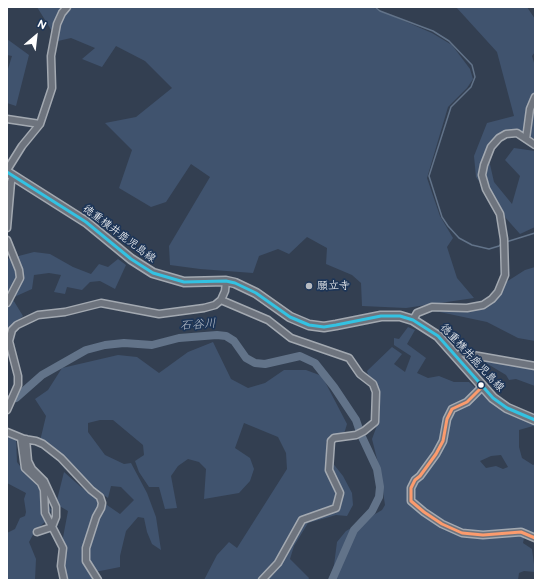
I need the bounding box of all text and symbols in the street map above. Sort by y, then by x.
north arrow [16,16,56,56]
text: N [35,17,49,33]
street label: 徳重横井鹿児島線 [80,202,158,266]
place label: 願立寺 [317,279,350,293]
marker: 願立寺 [304,281,314,291]
water label: 石谷川 [180,317,216,333]
street label: 徳重横井鹿児島線 [437,321,507,395]
unlabelled marker [476,380,486,390]

